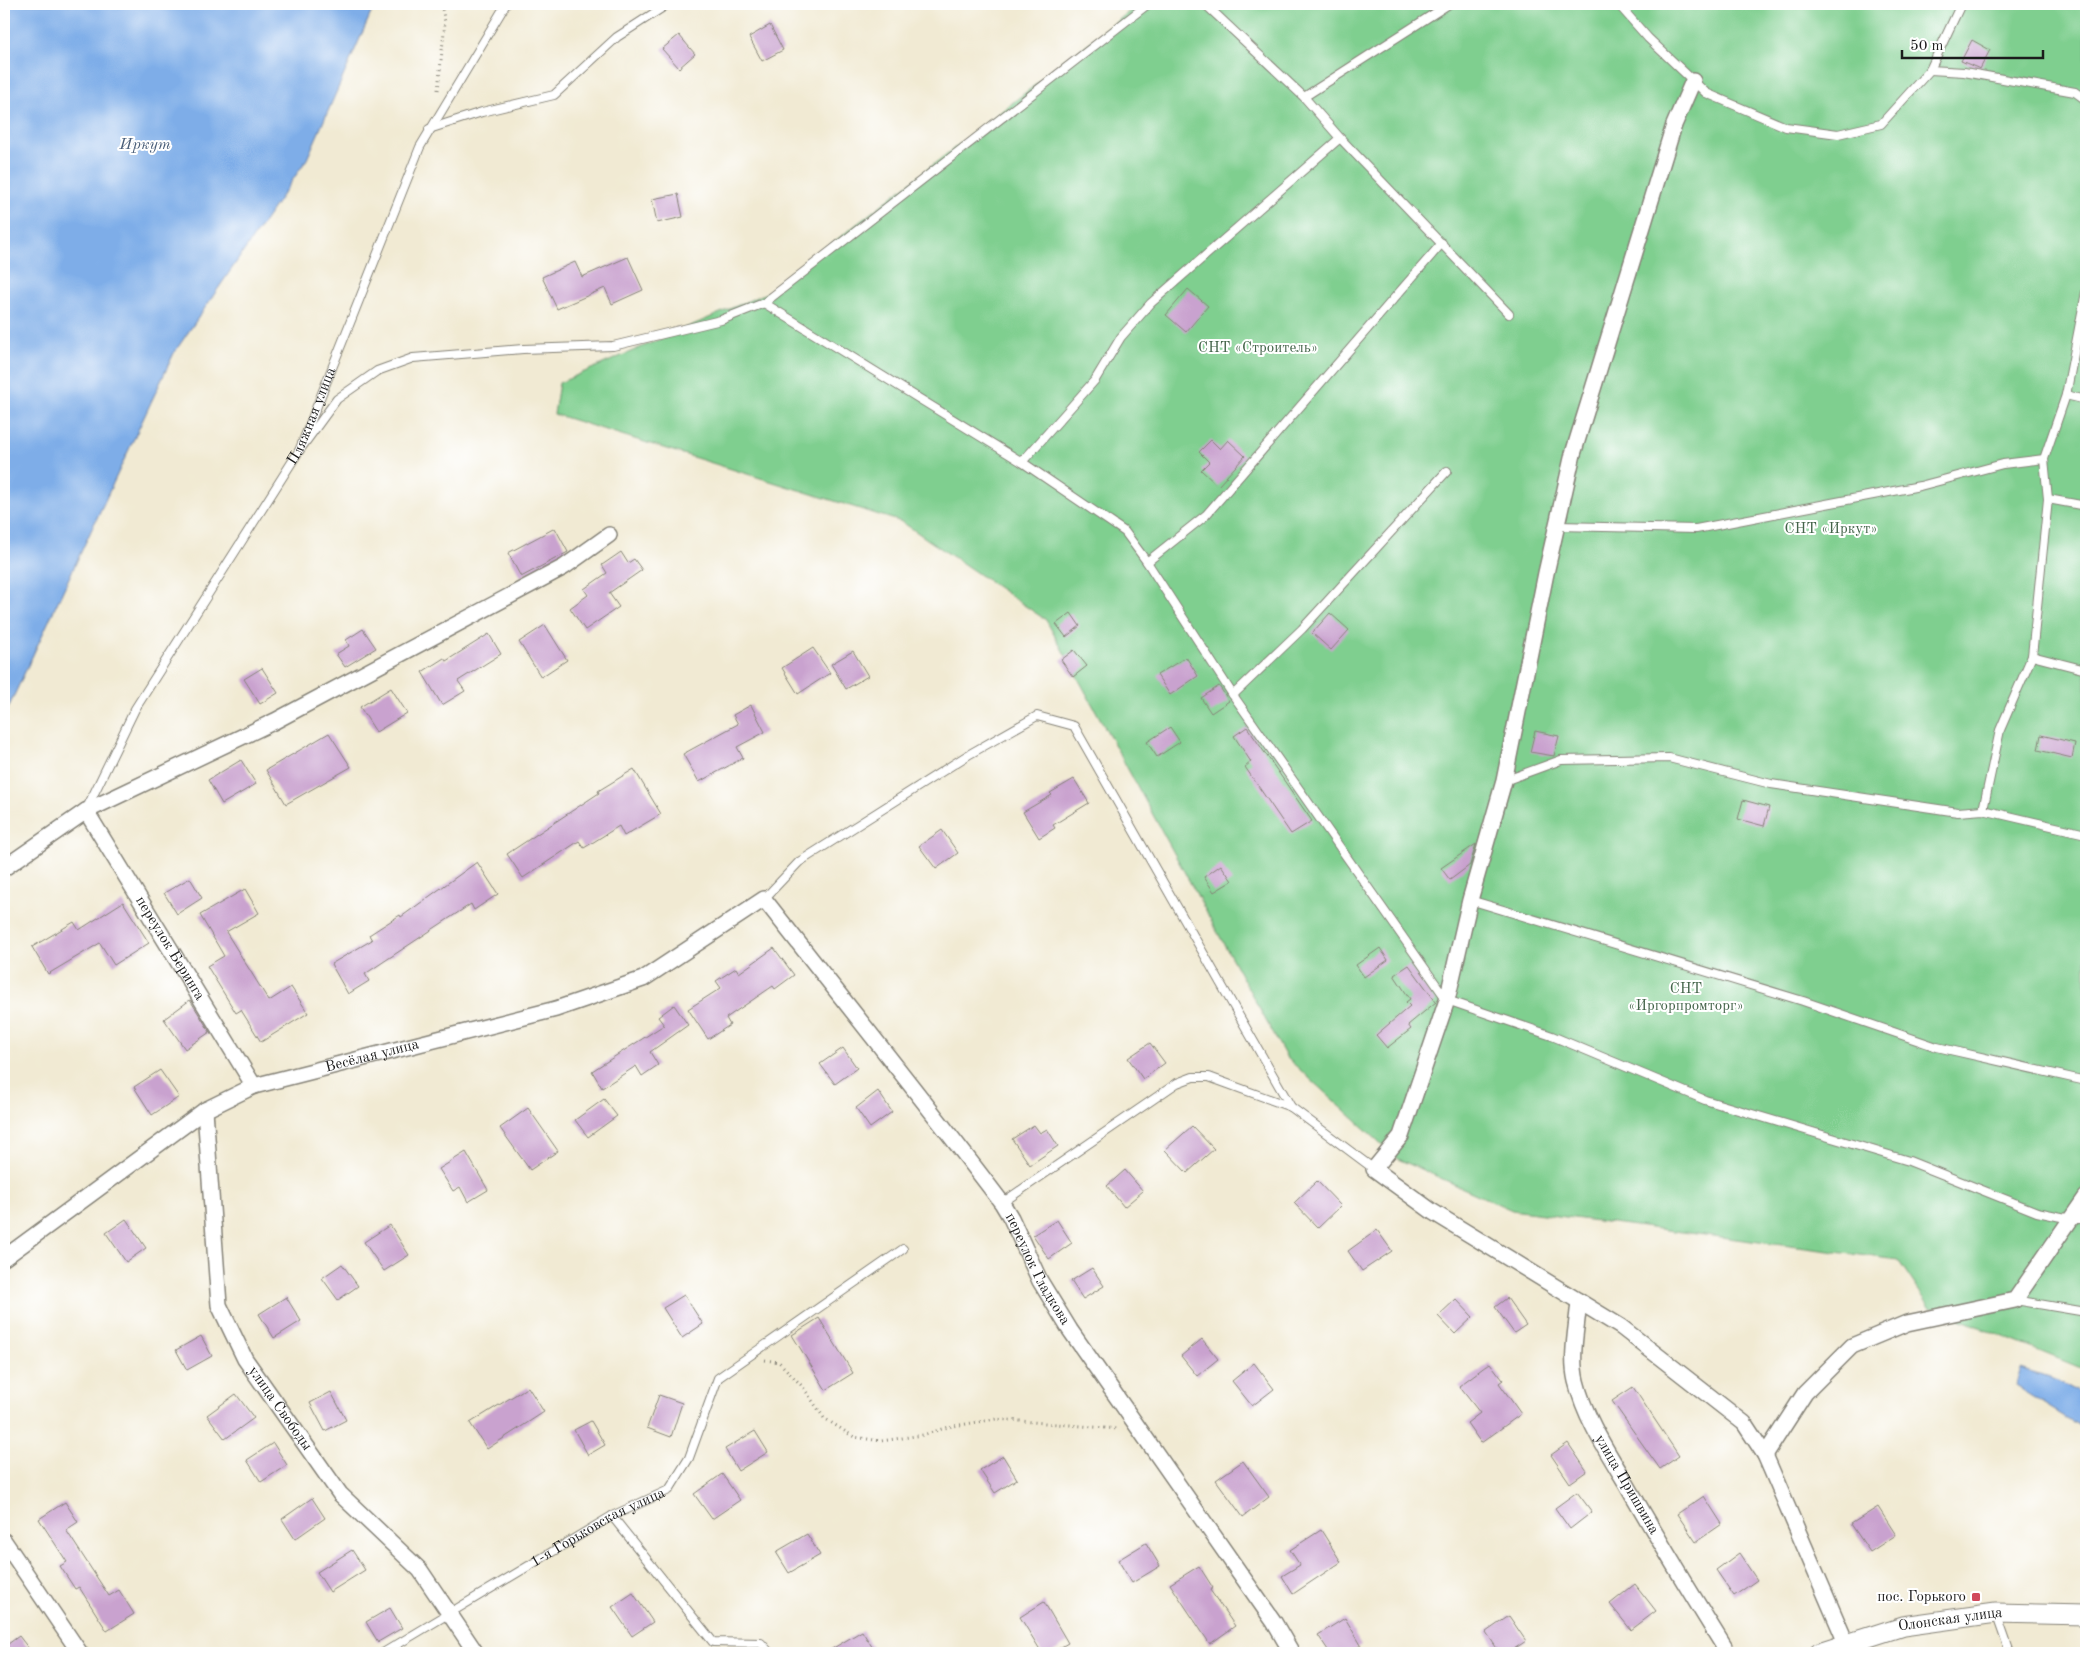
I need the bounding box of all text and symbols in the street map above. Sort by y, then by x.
scale bar [1902,28,2044,60]
text: 50 m [1910,39,1944,54]
water label: Иркут [118,137,171,153]
park label: СНТ «Строитель» [1198,341,1318,356]
street label: Пляжная улица [285,365,339,468]
park label: СНТ «Иркут» [1784,522,1878,537]
street label: переулок Беринга [133,894,208,1003]
park label: СНТ «Иргорпромторг» [1628,982,1744,1014]
street label: Весёлая улица [324,1037,421,1075]
street label: переулок Гладкова [1002,1210,1073,1328]
street label: улица Свободы [245,1364,315,1453]
street label: улица Пришвина [1592,1432,1662,1537]
street label: 1-я Горьковская улица [528,1485,668,1570]
place label: пос. Горького [1877,1590,1966,1605]
marker: пос. Горького [1970,1591,1982,1603]
street label: Олонская улица [1897,1605,2003,1634]

